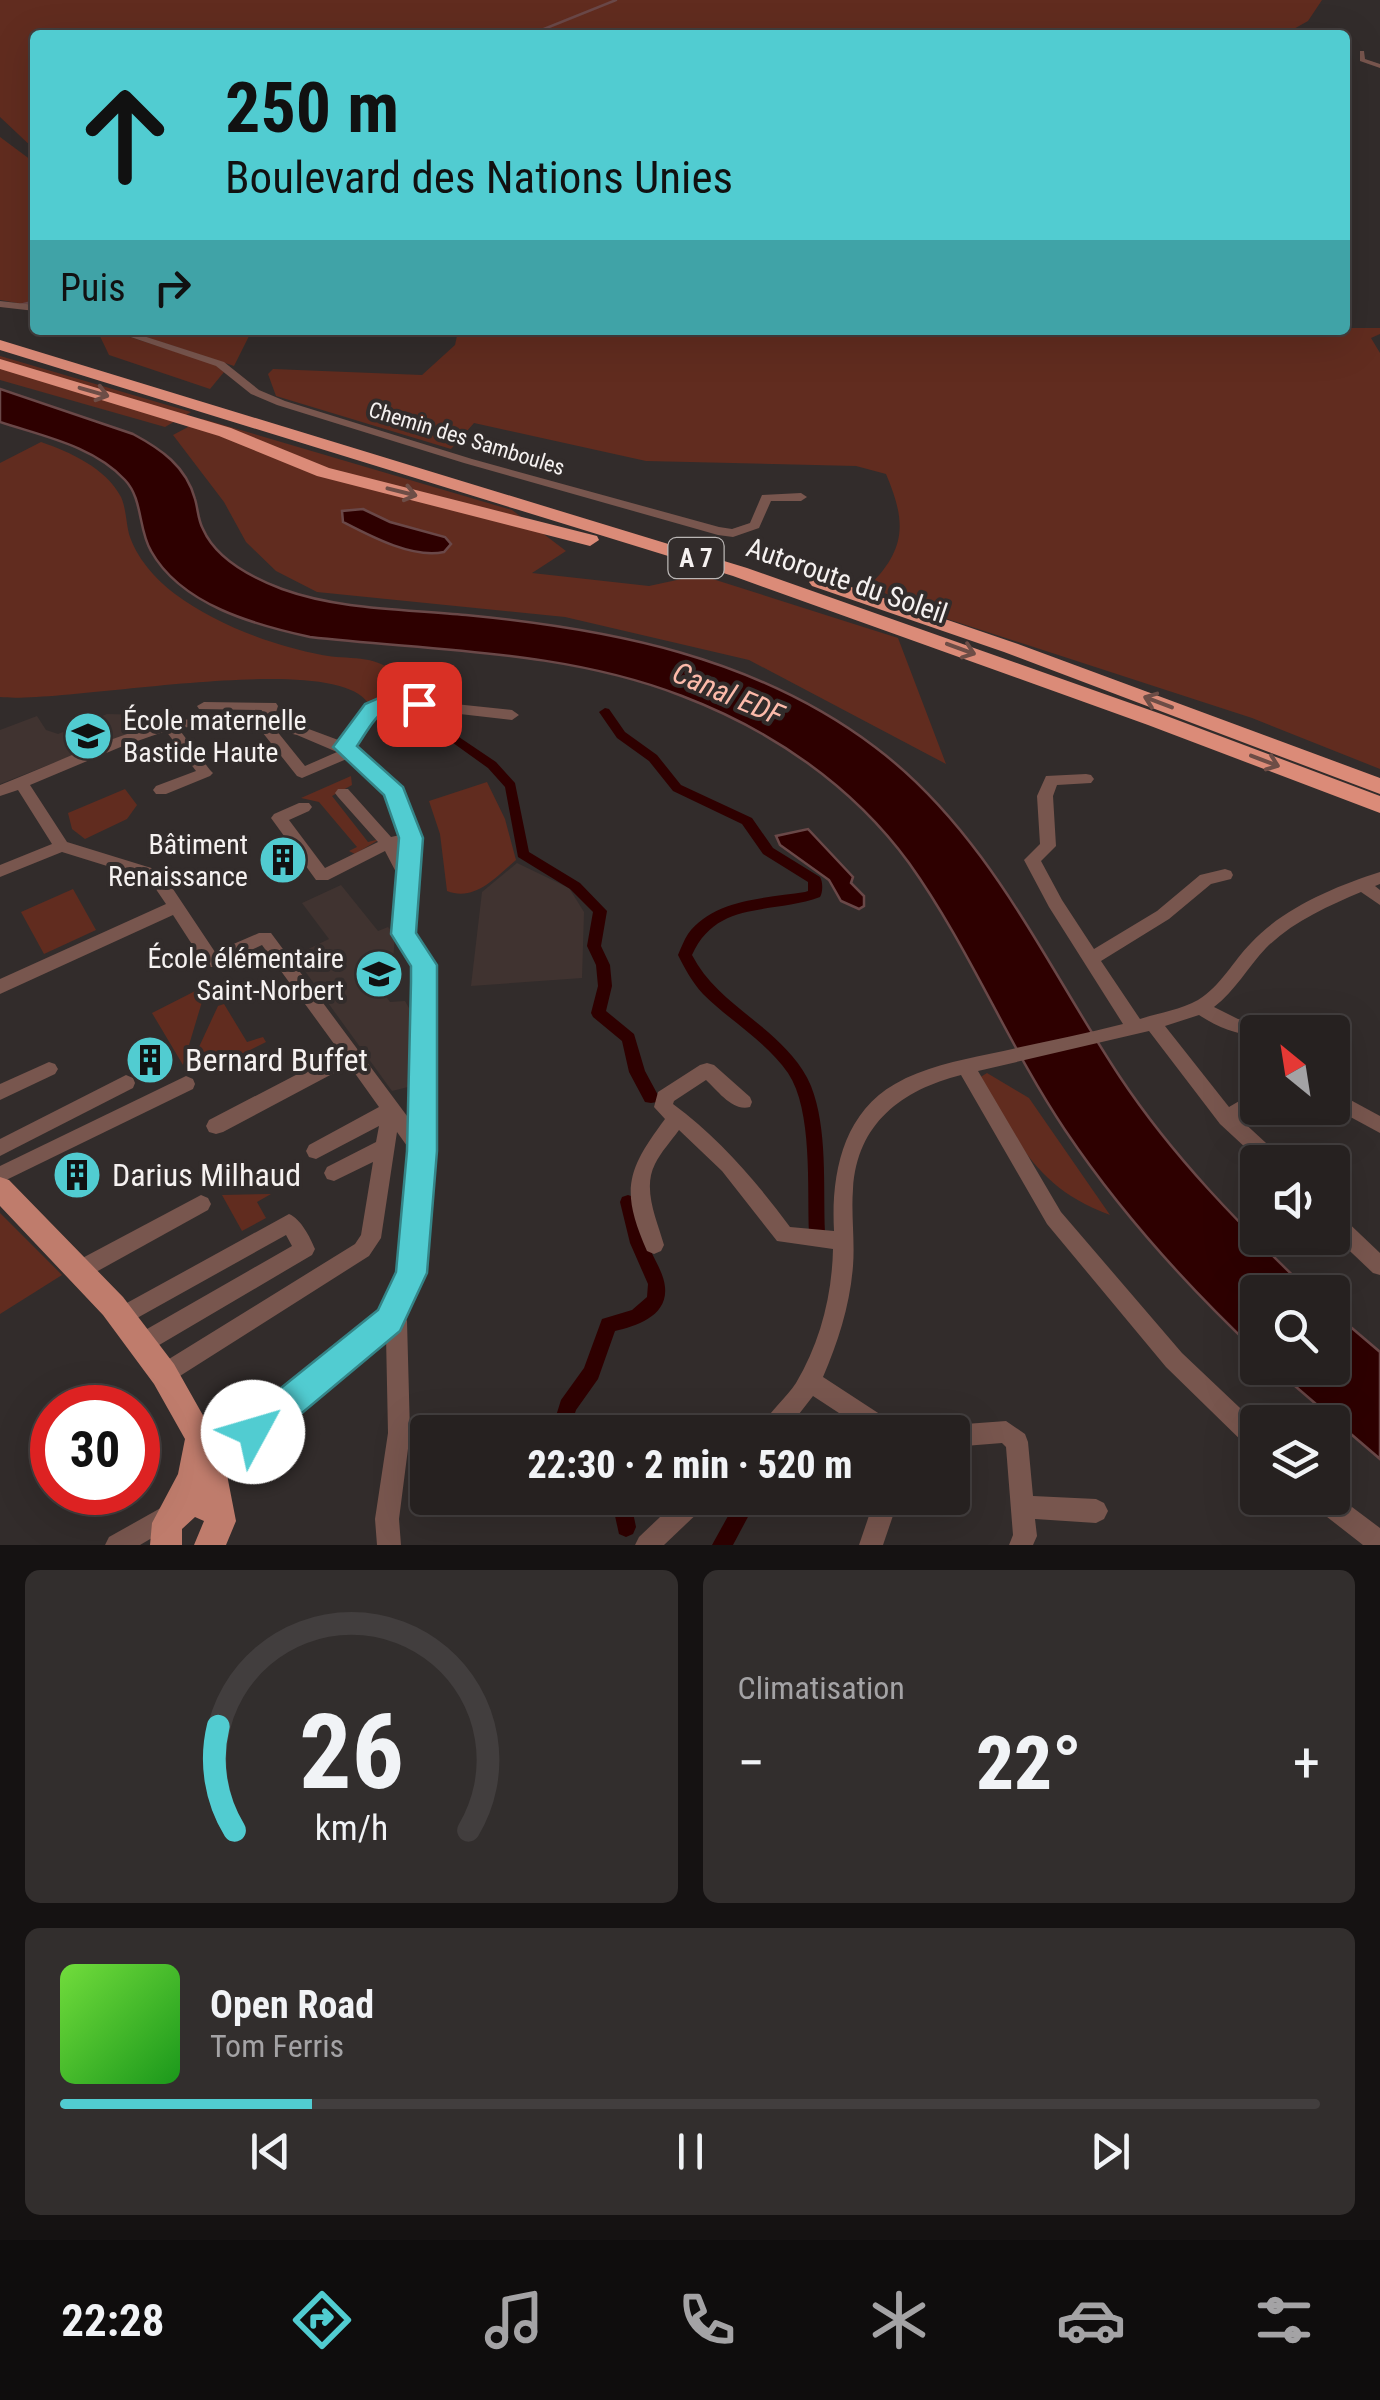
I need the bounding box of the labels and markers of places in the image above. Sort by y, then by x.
pin [377,662,462,747]
place label: École maternelle Bastide Haute [123,704,307,769]
school or university icon: École maternelle Bastide Haute [62,710,114,762]
place label: Bâtiment Renaissance [108,828,248,893]
building icon: Bâtiment Renaissance [257,834,309,886]
place label: École élémentaire Saint-Norbert [147,942,344,1007]
school or university icon: École élémentaire Saint-Norbert [353,948,405,1000]
building icon: Bernard Buffet [124,1034,176,1086]
place label: Bernard Buffet [185,1041,368,1079]
building icon: Darius Milhaud [51,1149,103,1201]
place label: Darius Milhaud [112,1156,301,1194]

